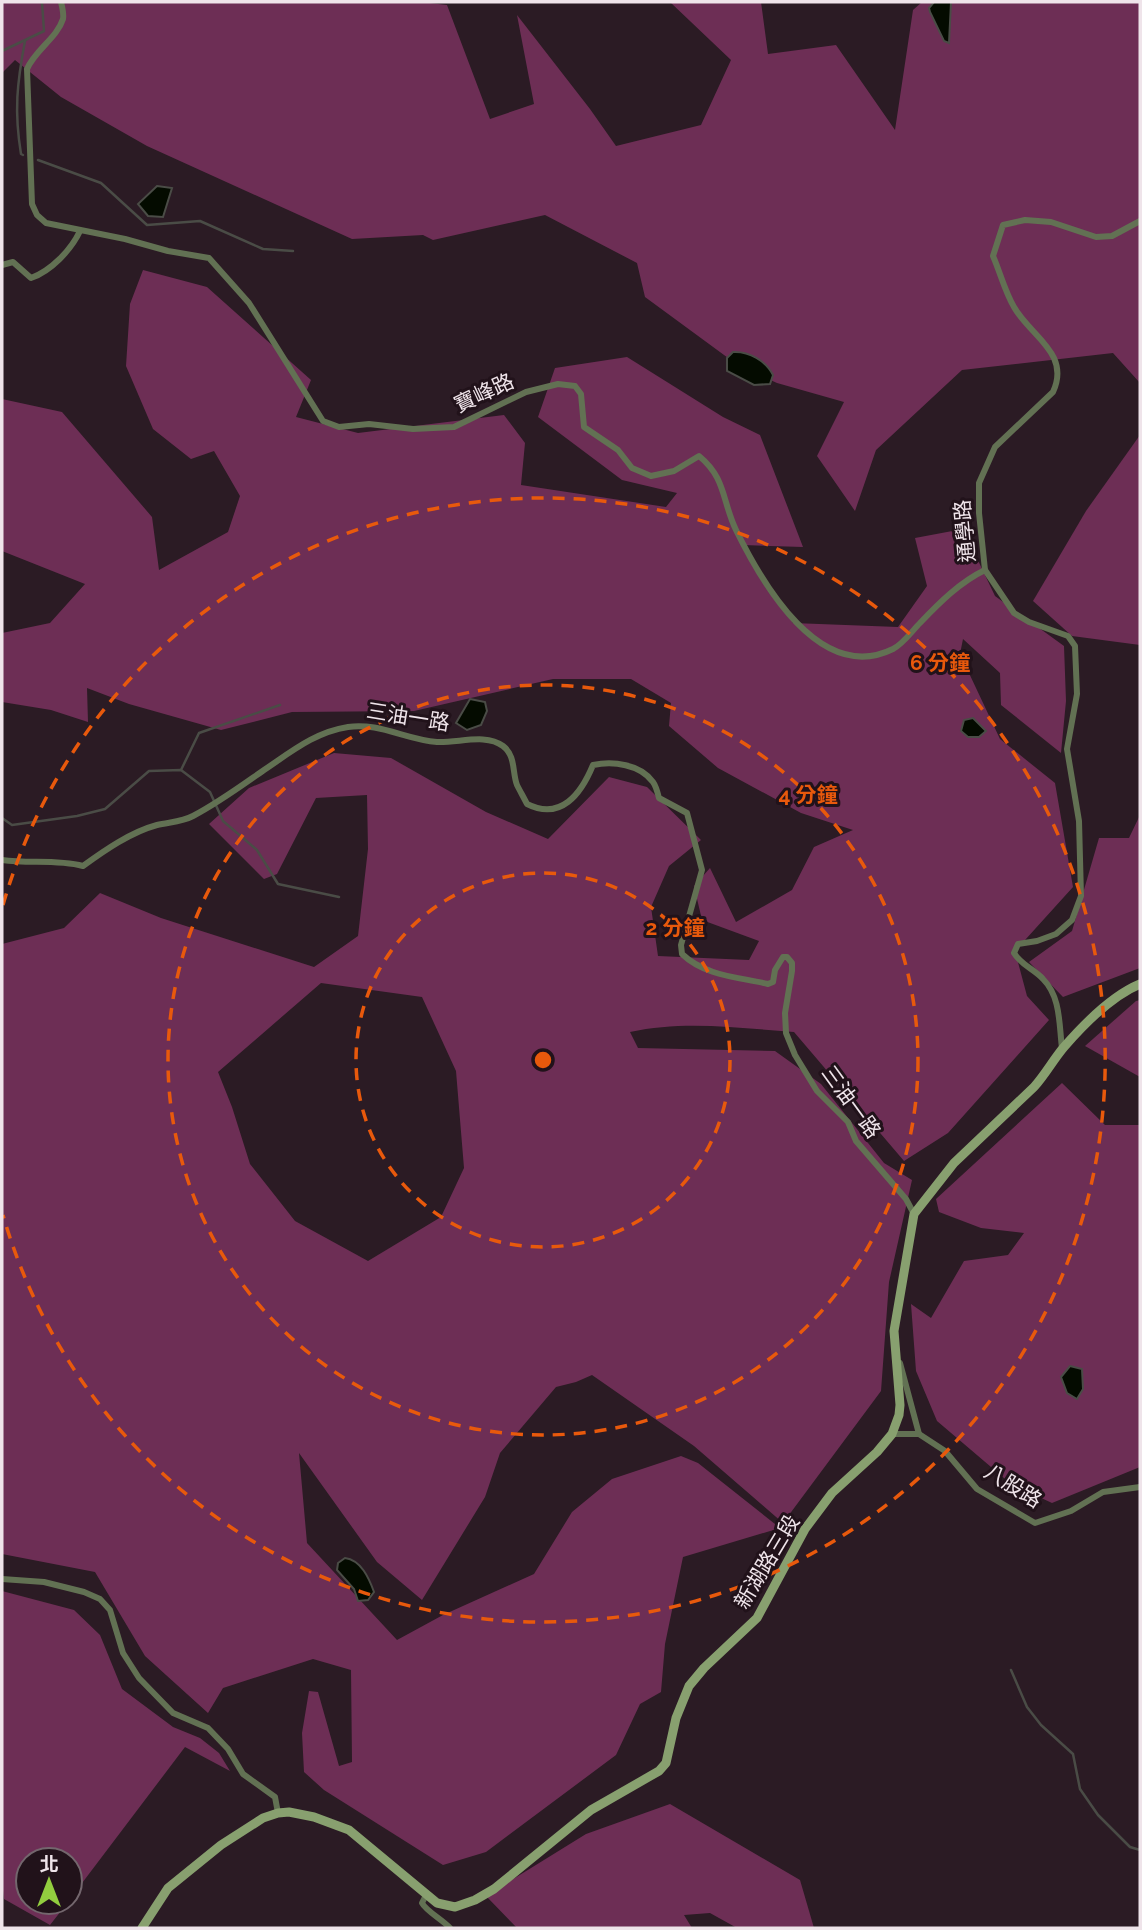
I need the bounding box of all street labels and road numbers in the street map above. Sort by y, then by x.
street label: 寶峰路 [450,368,518,417]
street label: 通學路 [949,499,980,564]
street label: 三油一路 [365,698,452,735]
street label: 三油一路 [817,1060,886,1143]
street label: 八股路 [980,1458,1047,1513]
street label: 新湖路三段 [729,1510,804,1613]

